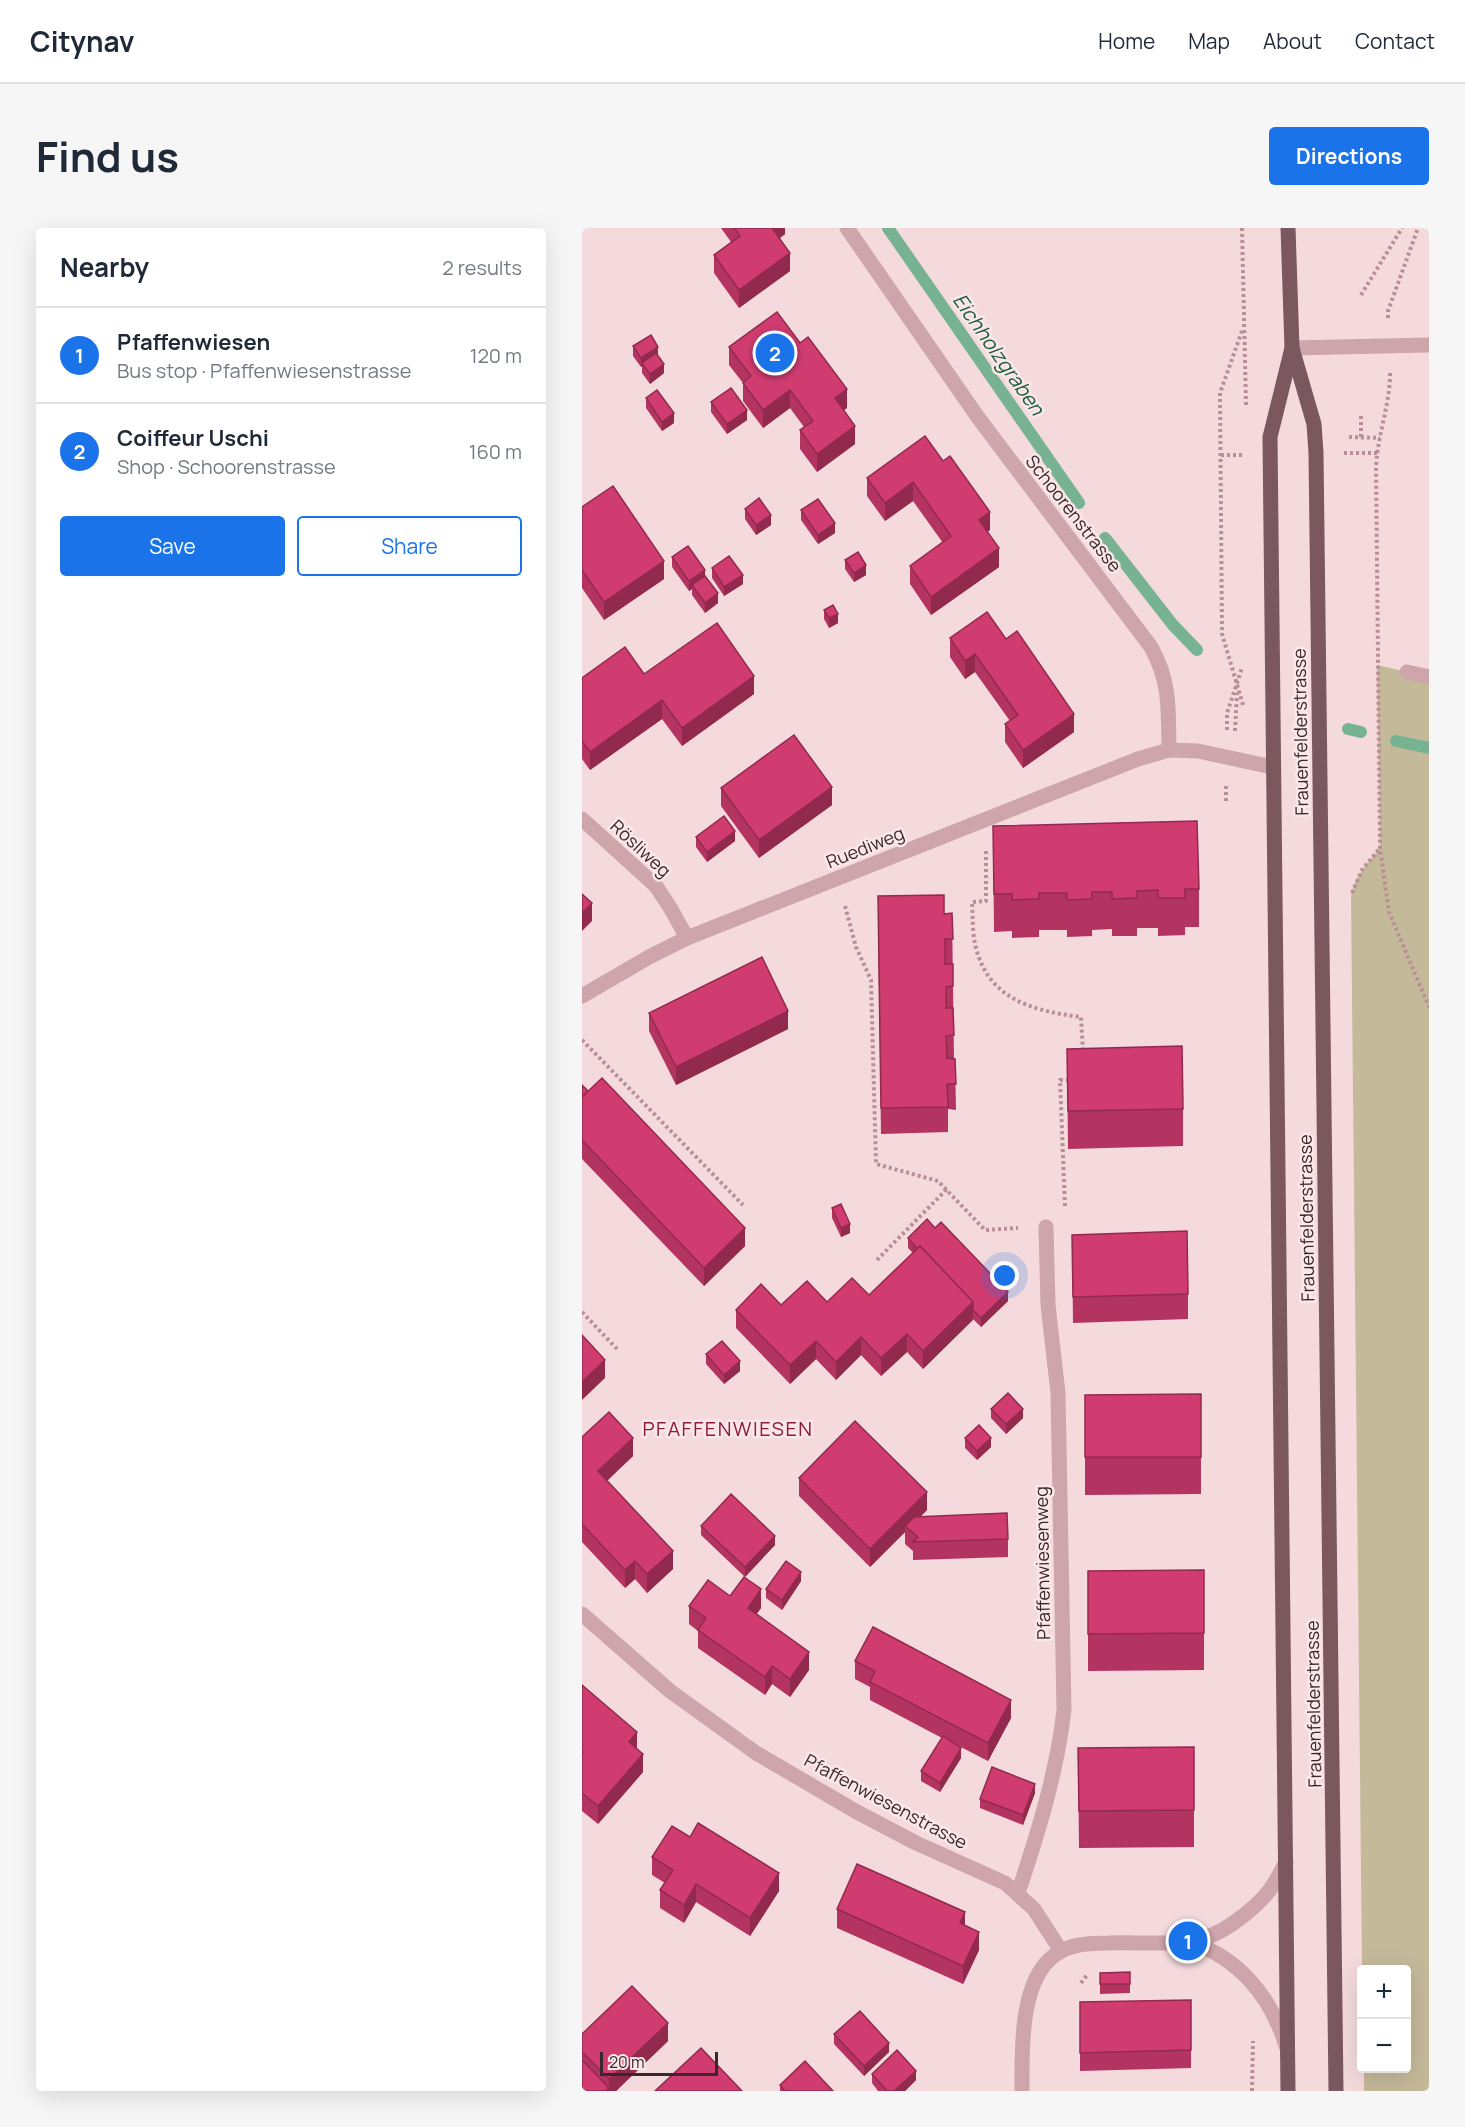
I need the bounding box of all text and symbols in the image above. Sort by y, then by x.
text: Citynav [30,22,134,60]
text: Home [1098,27,1155,55]
text: Map [1188,27,1230,55]
text: About [1263,27,1322,55]
text: Contact [1355,27,1435,55]
text: Find us [36,127,179,185]
button: Directions [1269,127,1429,185]
text: Nearby [60,249,149,285]
text: 2 results [442,254,522,281]
water label: Eichholzgraben [947,288,1052,421]
text: Pfaffenwiesen [117,327,270,357]
pin: 2 [756,330,794,376]
text: 1 [75,342,84,369]
text: 120 m [470,342,522,369]
text: Bus stop · Pfaffenwiesenstrasse [117,357,411,384]
text: Coiffeur Uschi [117,423,269,453]
text: 2 [74,438,85,465]
text: 160 m [469,438,522,465]
street label: Schoorenstrasse [1021,449,1127,577]
text: Shop · Schoorenstrasse [117,453,336,480]
button: Save [60,516,285,576]
button: Share [297,516,522,576]
street label: Frauenfelderstrasse [1287,648,1313,816]
street label: Rösliweg [606,814,676,882]
street label: Ruediweg [822,821,908,873]
street label: Frauenfelderstrasse [1293,1134,1319,1302]
your location [990,1261,1019,1290]
district label: PFAFFENWIESEN [642,1415,814,1442]
street label: Pfaffenwiesenweg [1029,1486,1055,1640]
street label: Frauenfelderstrasse [1300,1620,1326,1788]
street label: Pfaffenwiesenstrasse [800,1748,972,1854]
pin: 1 [1168,1918,1208,1964]
map controls [1357,1965,1411,2073]
button: + [1357,1965,1411,2019]
button: − [1357,2019,1411,2073]
scale bar [600,2049,718,2076]
text: 20 m [609,2051,645,2073]

